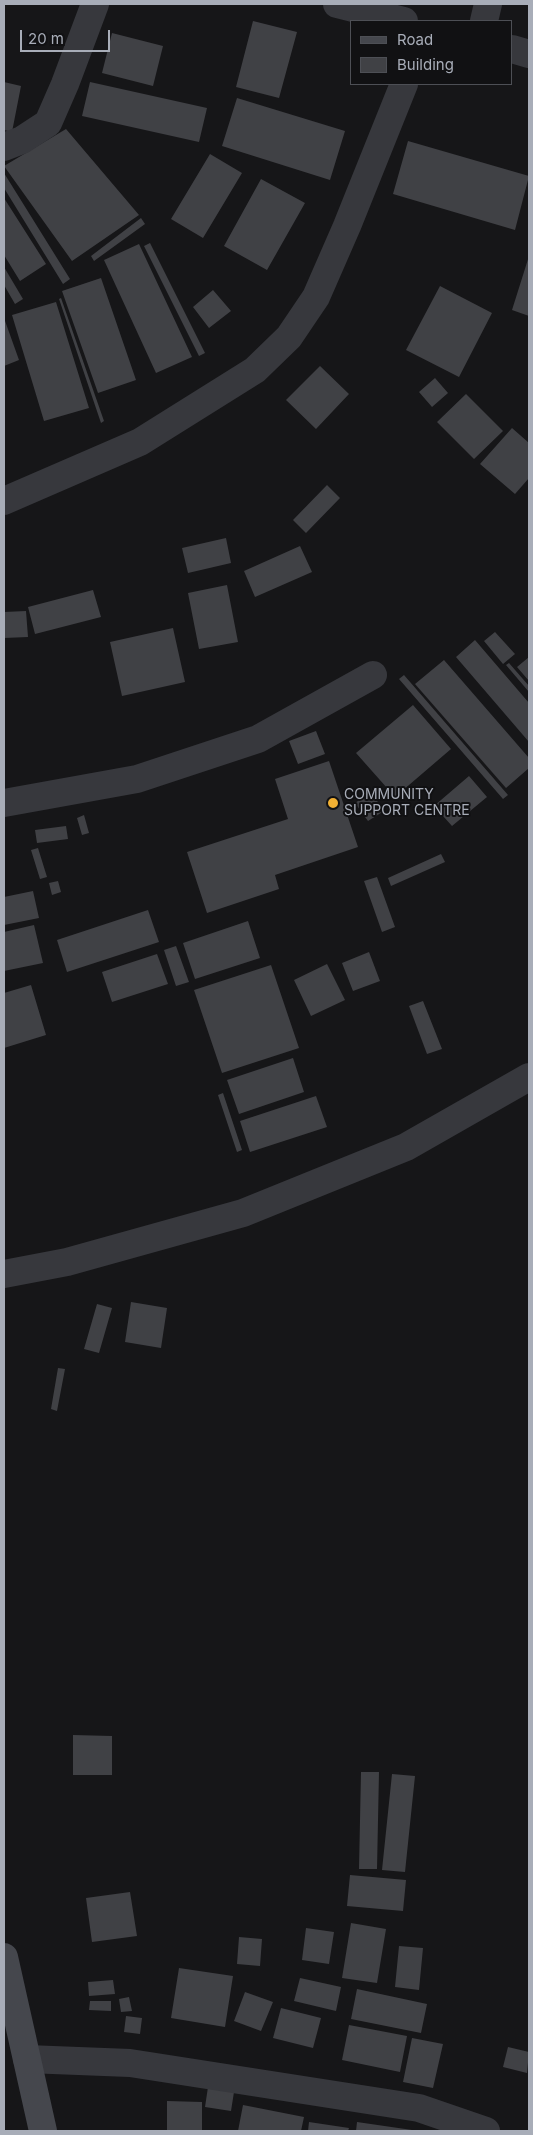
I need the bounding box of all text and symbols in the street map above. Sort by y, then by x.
scale bar [22,20,112,52]
legend [350,20,513,85]
text: 20 m [28,29,64,48]
text: Road [397,30,433,49]
text: Building [397,55,454,74]
place label: COMMUNITY SUPPORT CENTRE [344,787,470,820]
marker: COMMUNITY SUPPORT CENTRE [326,796,340,810]

